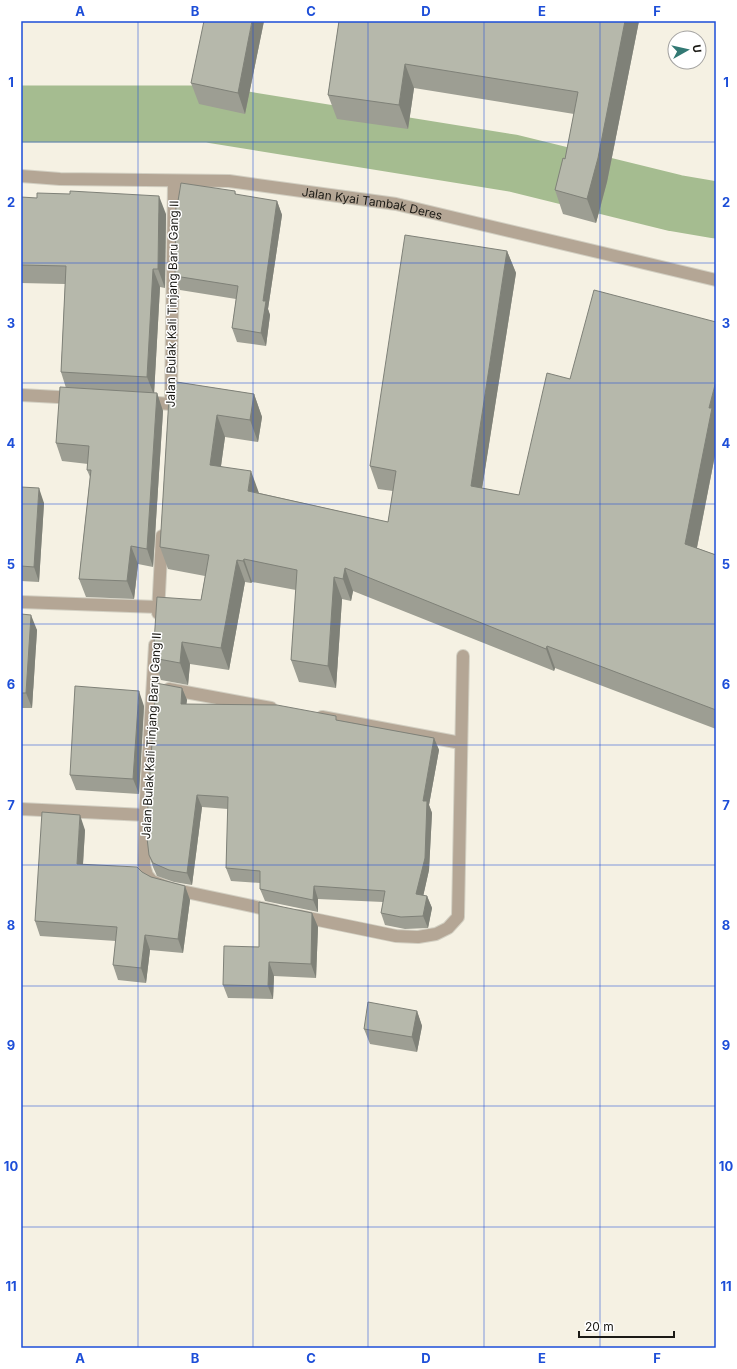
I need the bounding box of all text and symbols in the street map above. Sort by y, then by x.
text: A [75,3,85,19]
text: B [191,3,200,19]
text: C [306,3,316,19]
text: D [421,3,431,19]
text: E [538,3,546,19]
text: F [653,3,661,19]
north arrow [667,30,707,70]
text: U [689,44,704,54]
text: 1 [8,74,14,90]
text: 1 [723,74,729,90]
street label: Jalan Kyai Tambak Deres [301,184,444,222]
text: 2 [7,194,15,210]
text: 2 [722,194,730,210]
street label: Jalan Bulak Kali Tinjang Baru Gang II [163,200,181,408]
text: 3 [7,315,15,331]
text: 3 [722,315,730,331]
text: 4 [7,435,16,451]
text: 4 [722,435,731,451]
text: 5 [7,556,15,572]
text: 5 [722,556,730,572]
street label: Jalan Bulak Kali Tinjang Baru Gang II [138,632,164,840]
text: 6 [7,676,15,692]
text: 6 [722,676,730,692]
text: 7 [7,797,15,813]
text: 7 [722,797,730,813]
text: 8 [7,917,15,933]
text: 8 [722,917,730,933]
text: 9 [7,1037,15,1053]
text: 9 [722,1037,730,1053]
text: 10 [4,1158,18,1174]
text: 10 [719,1158,733,1174]
text: 11 [5,1278,17,1294]
text: 11 [720,1278,732,1294]
scale bar [579,1313,674,1339]
text: 20 m [585,1319,614,1334]
text: A [75,1350,85,1366]
text: B [191,1350,200,1366]
text: C [306,1350,316,1366]
text: D [421,1350,431,1366]
text: E [538,1350,546,1366]
text: F [653,1350,661,1366]

